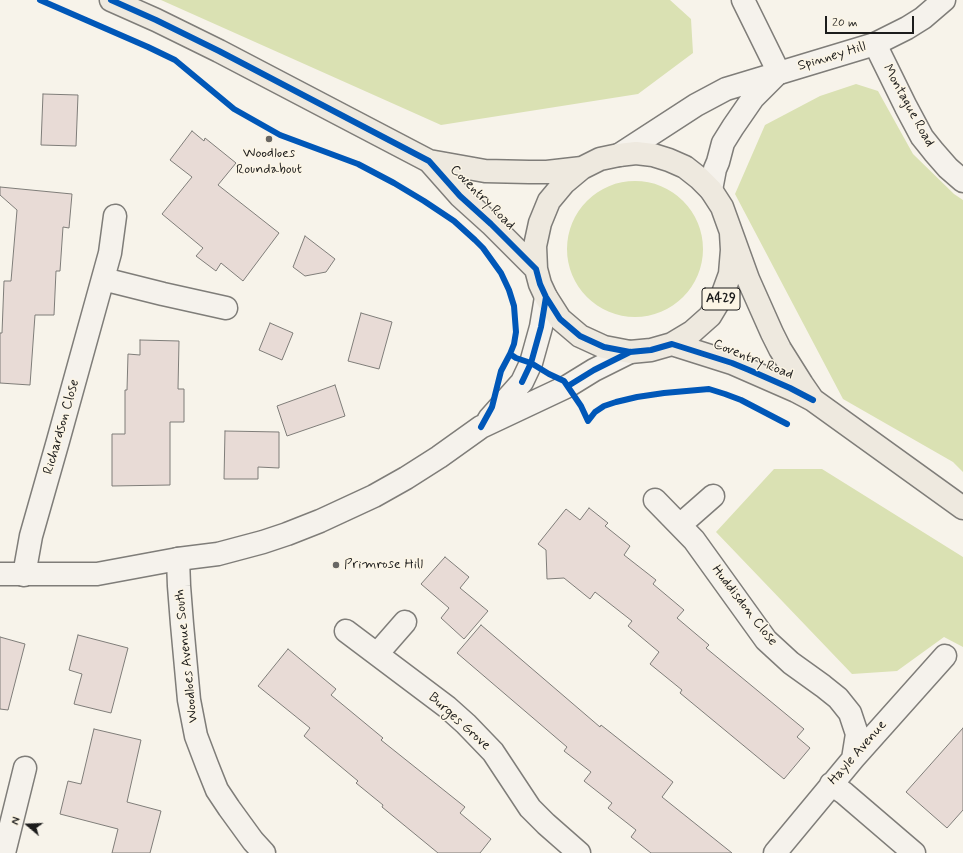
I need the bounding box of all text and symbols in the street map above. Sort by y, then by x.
scale bar [827,8,916,34]
text: 20 m [832,15,858,31]
street label: Spinney Hill [796,39,868,75]
street label: Montague Road [878,62,938,150]
marker: Woodloes Roundabout [264,134,274,144]
place label: Woodloes Roundabout [236,146,302,178]
street label: Coventry Road [446,162,518,234]
road number: A429 [702,288,740,310]
street label: Coventry Road [710,336,796,384]
street label: Richardson Close [40,377,84,477]
place label: Primrose Hill [344,557,423,573]
marker: Primrose Hill [331,560,341,570]
street label: Huddisdon Close [707,562,781,650]
street label: Woodloes Avenue South [172,588,202,724]
street label: Burges Grove [424,690,494,754]
street label: Hayle Avenue [825,717,891,789]
north arrow [8,805,48,845]
text: N [9,815,24,827]

